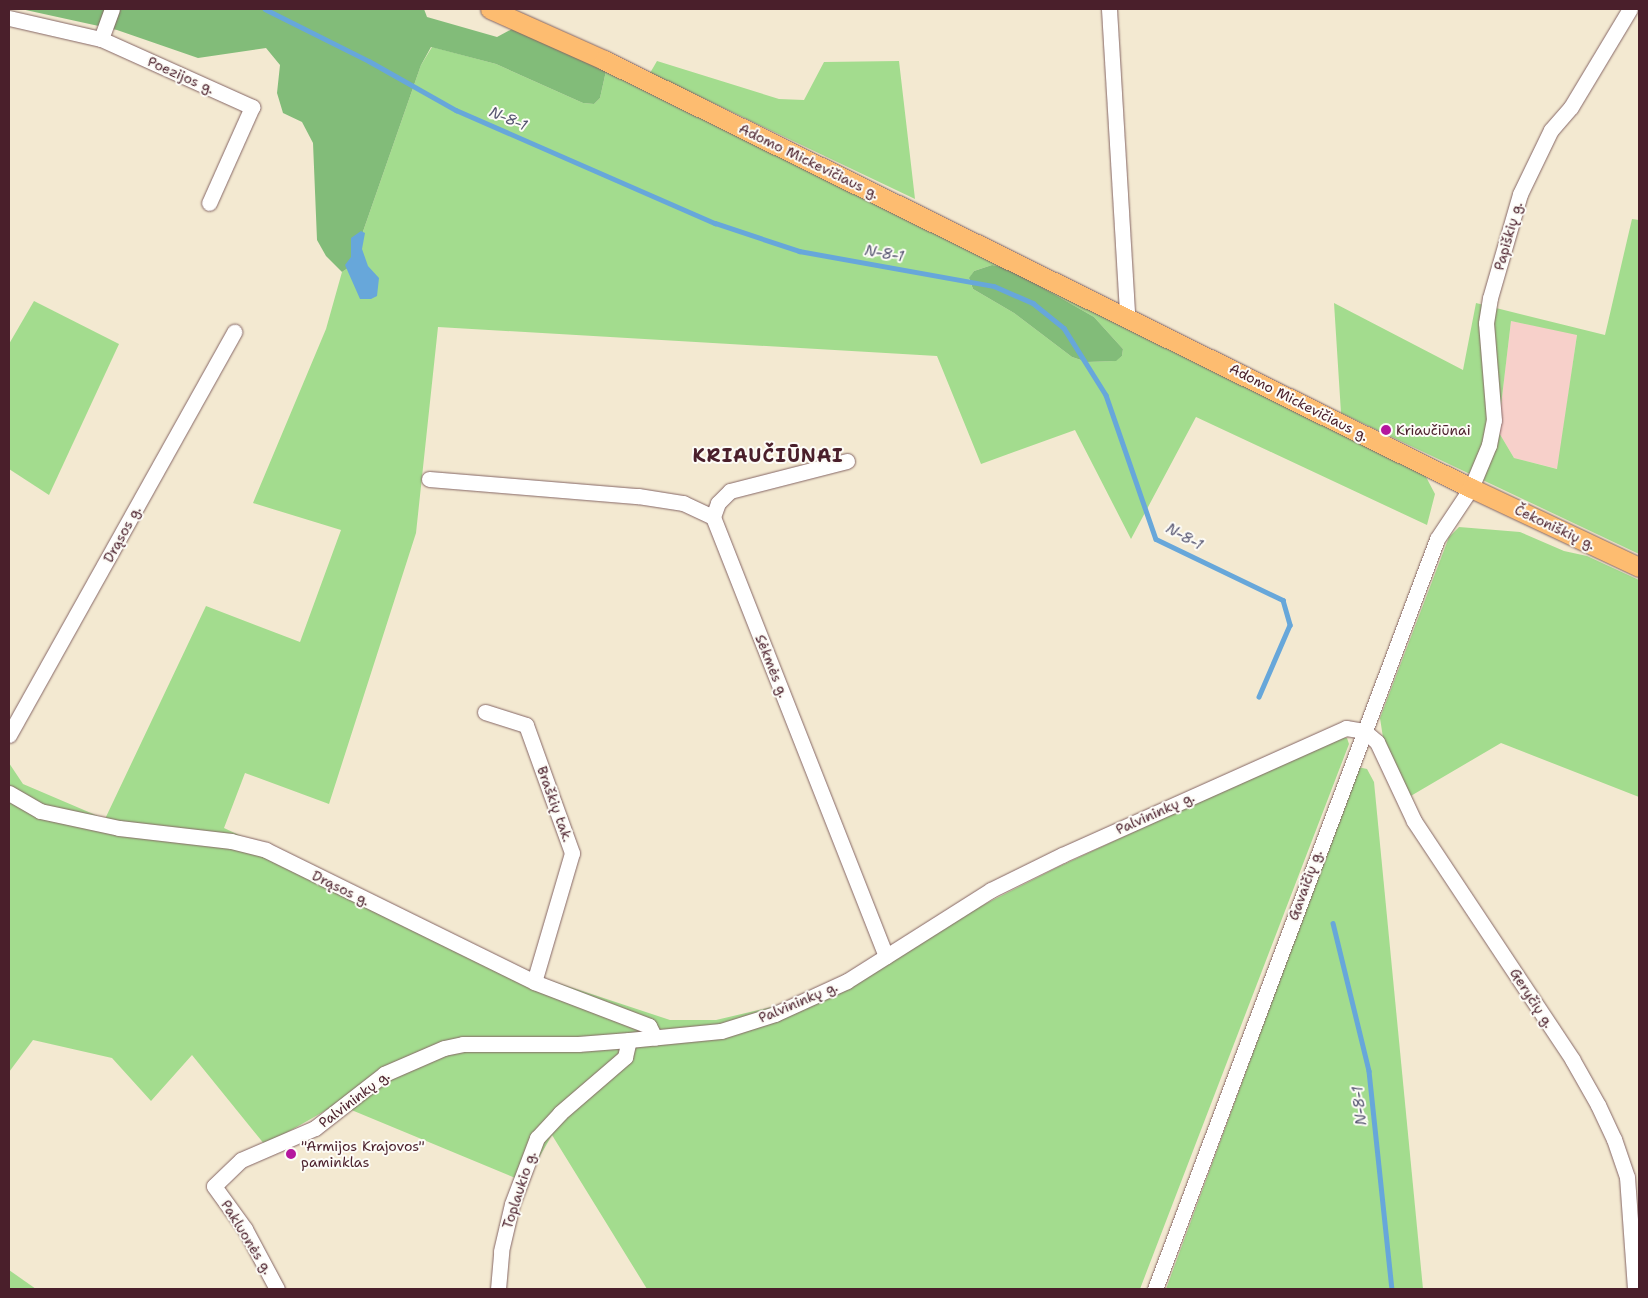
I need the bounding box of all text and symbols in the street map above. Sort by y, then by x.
street label: Poezijos g. [145,53,217,97]
water label: N-8-1 [487,103,529,135]
street label: Adomo Mickevičiaus g. [736,120,882,202]
street label: Papiškių g. [1490,200,1526,272]
water label: N-8-1 [863,242,905,266]
street label: Adomo Mickevičiaus g. [1227,360,1371,444]
place label: Kriaučiūnai [1396,422,1471,438]
marker: Kriaučiūnai [1380,424,1392,436]
district label: KRIAUČIŪNAI [691,445,845,467]
street label: Čekoniškių g. [1512,501,1598,553]
street label: Drąsos g. [100,503,144,565]
water label: N-8-1 [1163,520,1205,554]
street label: Sėkmės g. [752,632,792,700]
street label: Braškių tak. [534,764,576,844]
street label: Palvininkų g. [1113,788,1197,838]
street label: Gavaičių g. [1284,847,1326,923]
street label: Drąsos g. [309,867,373,909]
street label: Geryčių g. [1506,965,1558,1031]
street label: Palvininkų g. [756,978,840,1026]
street label: Palvininkų g. [315,1067,393,1131]
water label: N-8-1 [1349,1086,1371,1126]
place label: "Armijos Krajovos" paminklas [301,1138,425,1170]
marker: "Armijos Krajovos" paminklas [285,1148,297,1160]
street label: Toplaukio g. [499,1149,539,1231]
street label: Pakluonės g. [218,1197,276,1277]

